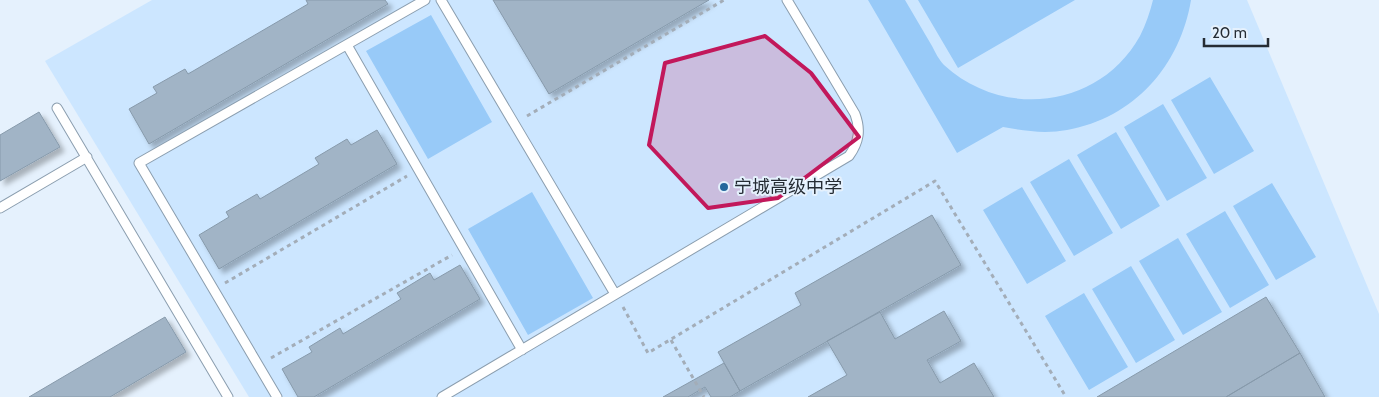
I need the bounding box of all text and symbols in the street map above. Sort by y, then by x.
scale bar [1204,15,1268,47]
text: 20 m [1212,24,1247,42]
place label: 宁城高级中学 [734,176,842,198]
marker: 宁城高级中学 [718,181,730,193]

